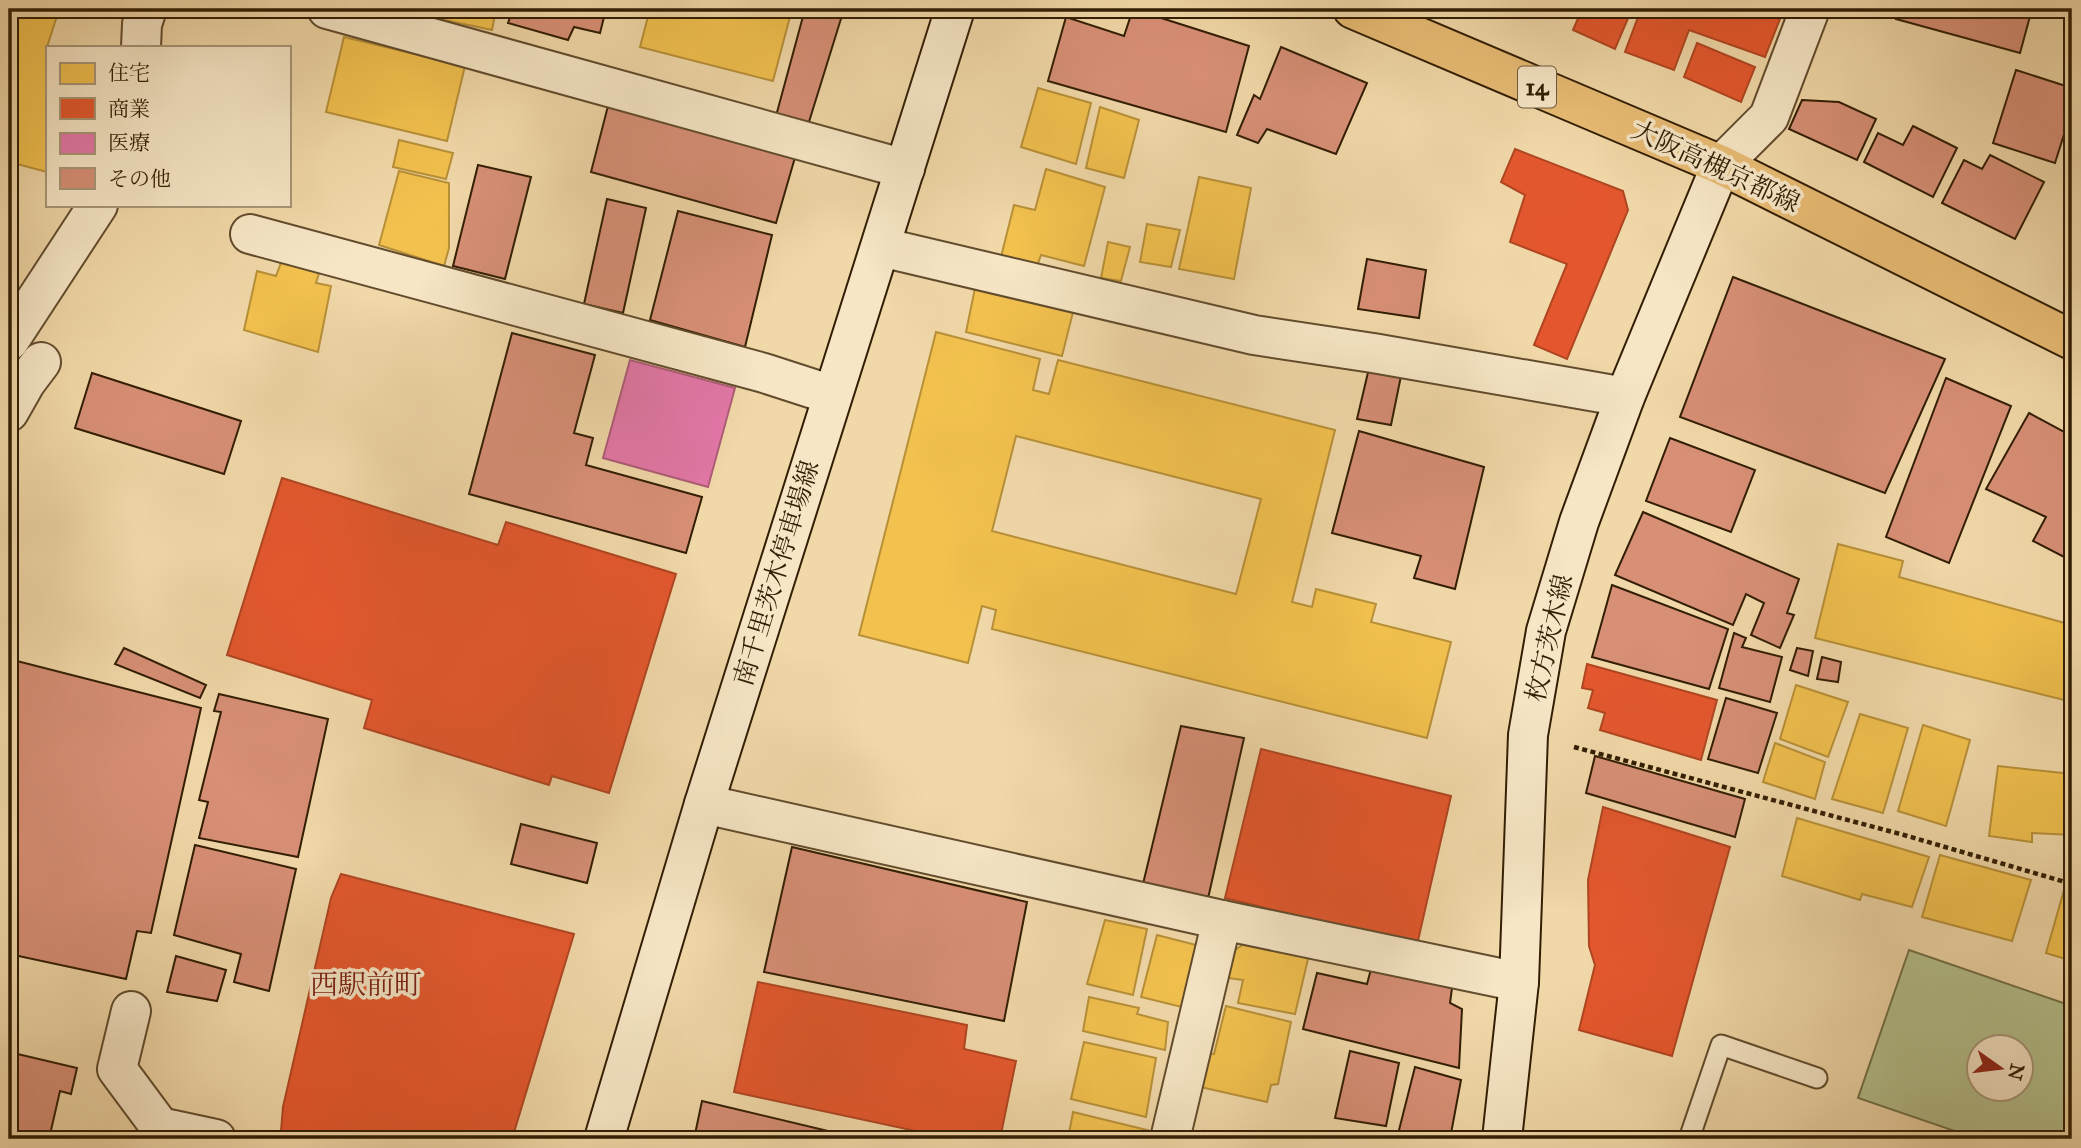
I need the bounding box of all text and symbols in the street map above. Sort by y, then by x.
legend [46,46,290,206]
text: 住宅 [108,60,150,86]
road number: 14 [1518,66,1556,108]
text: 商業 [108,96,150,122]
street label: 大阪高槻京都線 [1627,113,1805,219]
text: 医療 [108,130,150,156]
text: その他 [108,166,171,192]
street label: 南千里茨木停車場線 [726,456,826,690]
street label: 枚方茨木線 [1519,571,1579,705]
district label: 西駅前町 [310,967,422,1002]
north arrow [1966,1032,2036,1102]
text: N [2003,1061,2029,1083]

